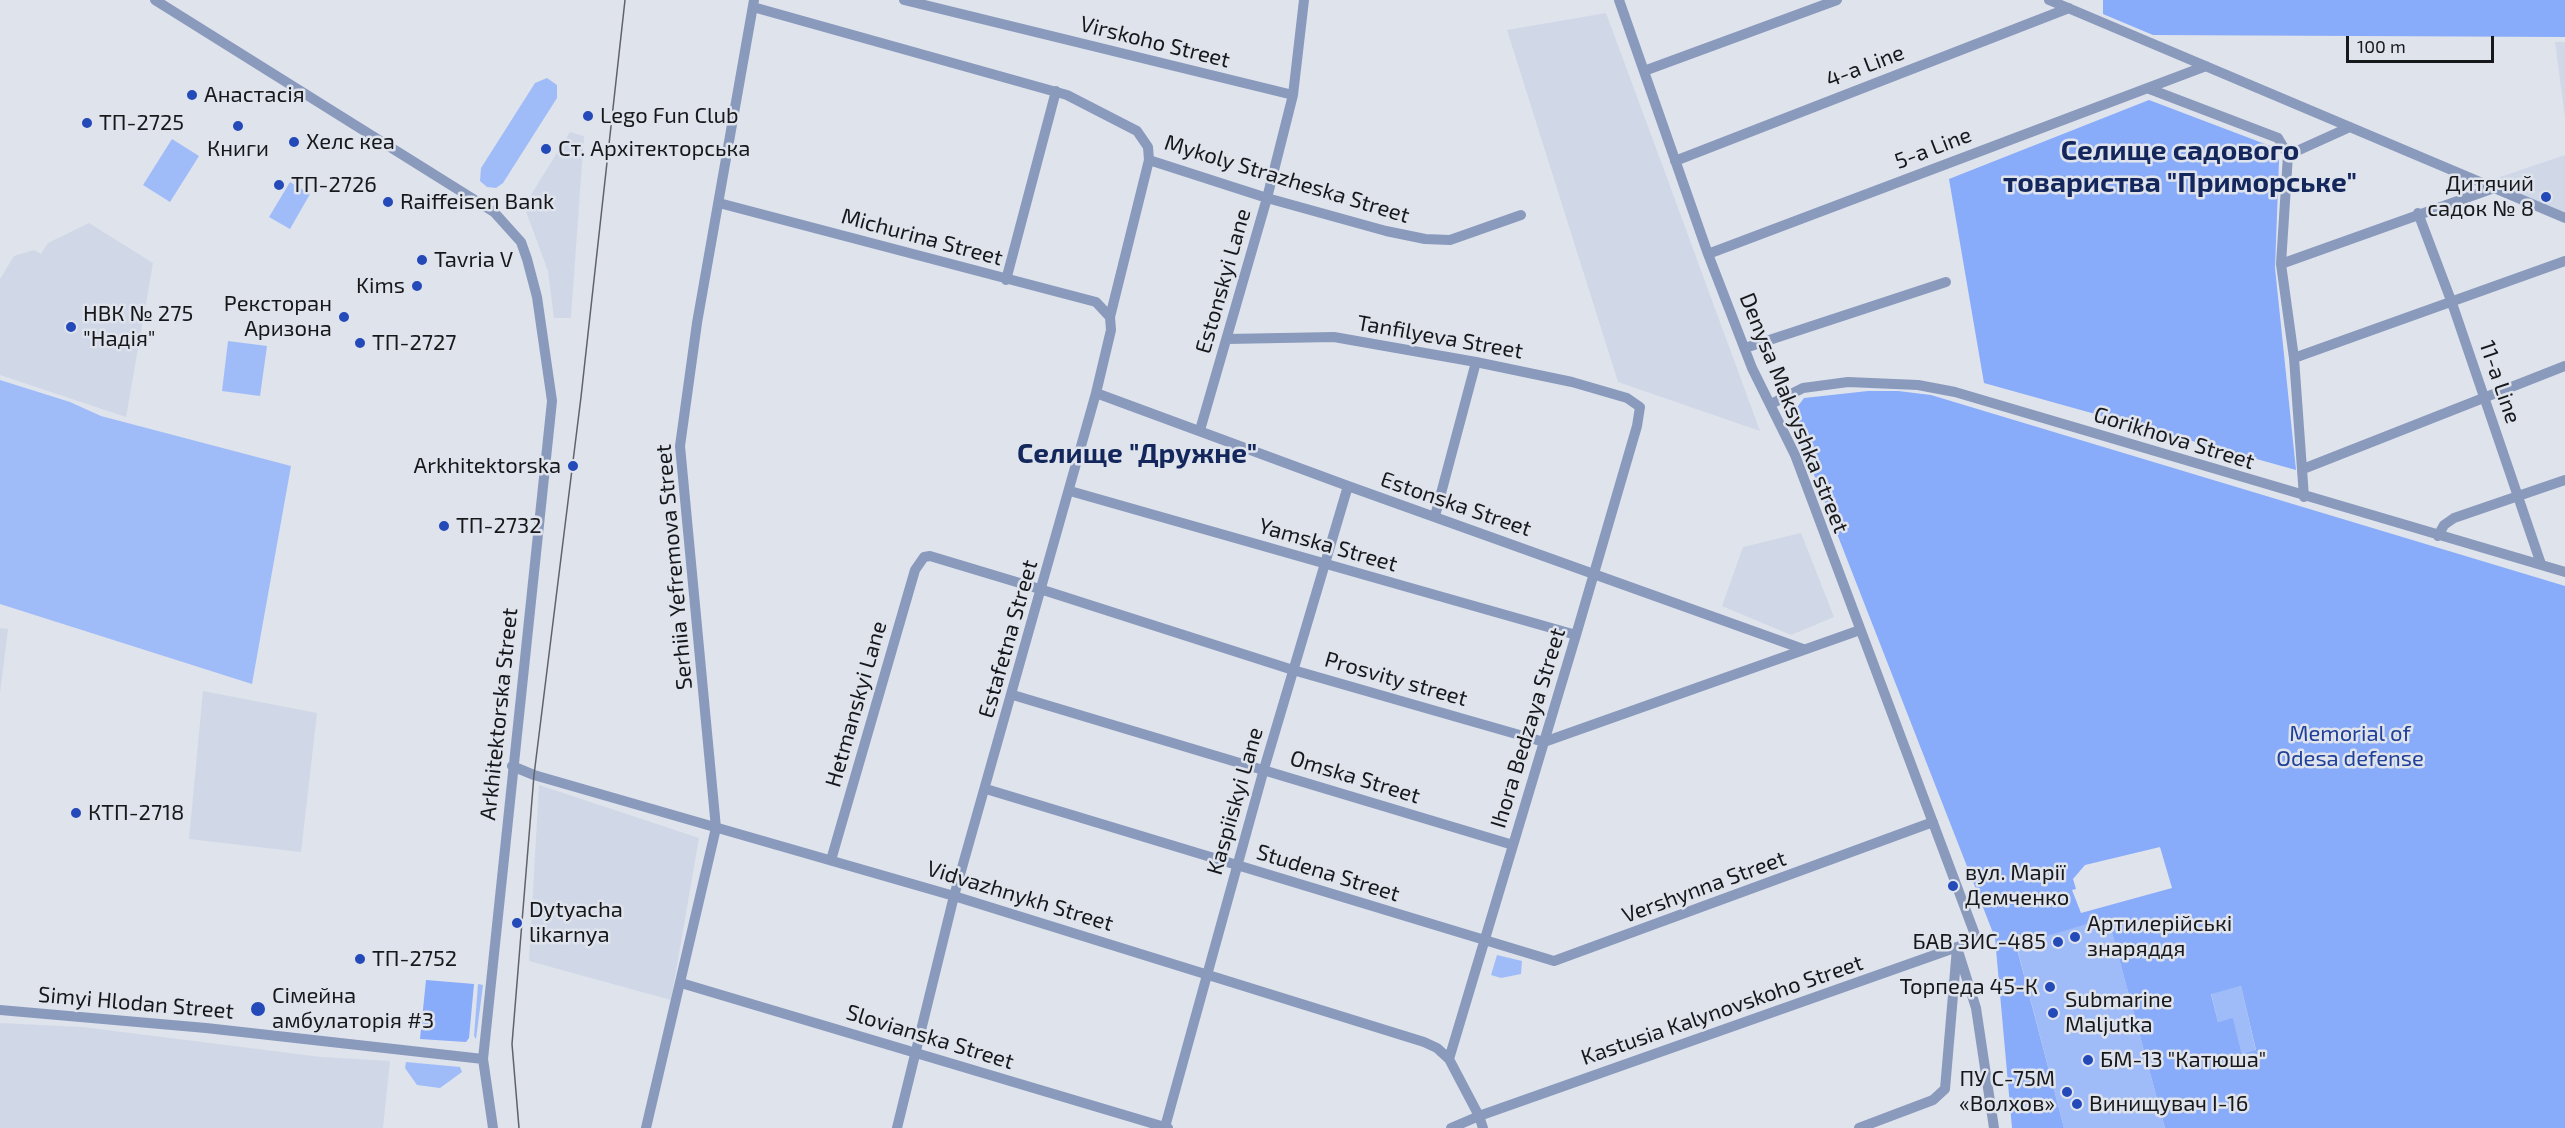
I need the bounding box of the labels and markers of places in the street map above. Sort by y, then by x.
place label: Анастасія [204,82,305,108]
marker: Анастасія [185,88,199,102]
place label: Lego Fun Club [600,103,739,129]
marker: Lego Fun Club [581,109,595,123]
place label: ТП-2725 [99,110,184,136]
marker: ТП-2725 [80,116,94,130]
marker: Книги [231,119,245,133]
place label: Хелс кеа [306,129,395,155]
marker: Хелс кеа [287,135,301,149]
place label: Книги [207,136,269,162]
place label: Ст. Архітекторська [558,136,750,162]
marker: Ст. Архітекторська [539,142,553,156]
place label: Дитячий садок № 8 [2427,171,2534,222]
place label: ТП-2726 [291,172,377,198]
marker: ТП-2726 [272,178,286,192]
place label: Raiffeisen Bank [400,189,554,215]
marker: Дитячий садок № 8 [2539,190,2553,204]
marker: Raiffeisen Bank [381,195,395,209]
place label: Tavria V [434,247,513,273]
marker: Tavria V [415,253,429,267]
place label: Kims [356,273,405,299]
marker: Kims [410,279,424,293]
place label: Рексторан Аризона [224,291,332,342]
place label: НВК № 275 "Надія" [83,301,193,352]
marker: Рексторан Аризона [337,310,351,324]
marker: НВК № 275 "Надія" [64,320,78,334]
place label: ТП-2727 [372,330,457,356]
marker: ТП-2727 [353,336,367,350]
place label: Arkhitektorska [414,453,561,479]
marker: Arkhitektorska [566,459,580,473]
place label: ТП-2732 [456,513,542,539]
marker: ТП-2732 [437,519,451,533]
place label: КТП-2718 [88,800,184,826]
marker: КТП-2718 [69,806,83,820]
place label: вул. Марії Демченко [1965,860,2069,912]
marker: вул. Марії Демченко [1946,879,1960,893]
place label: Dytyacha likarnya [529,897,623,948]
place label: Артилерійські знаряддя [2087,911,2232,962]
marker: Dytyacha likarnya [510,916,524,930]
place label: БАВ ЗИС-485 [1912,929,2046,955]
marker: Артилерійські знаряддя [2068,930,2082,944]
marker: БАВ ЗИС-485 [2051,935,2065,949]
place label: ТП-2752 [372,946,457,972]
marker: ТП-2752 [353,952,367,966]
place label: Торпеда 45-К [1900,974,2038,1000]
marker: Торпеда 45-К [2043,980,2057,994]
place label: Сімейна амбулаторія #3 [272,983,434,1034]
place label: Submarine Maljutka [2065,987,2173,1038]
marker: Сімейна амбулаторія #3 [249,1000,267,1018]
marker: Submarine Maljutka [2046,1006,2060,1020]
place label: БМ-13 "Катюша" [2100,1047,2266,1073]
marker: БМ-13 "Катюша" [2081,1053,2095,1067]
place label: ПУ С-75М «Волхов» [1959,1066,2055,1118]
marker: ПУ С-75М «Волхов» [2060,1085,2074,1099]
place label: Винищувач І-16 [2089,1091,2248,1117]
marker: Винищувач І-16 [2070,1097,2084,1111]

